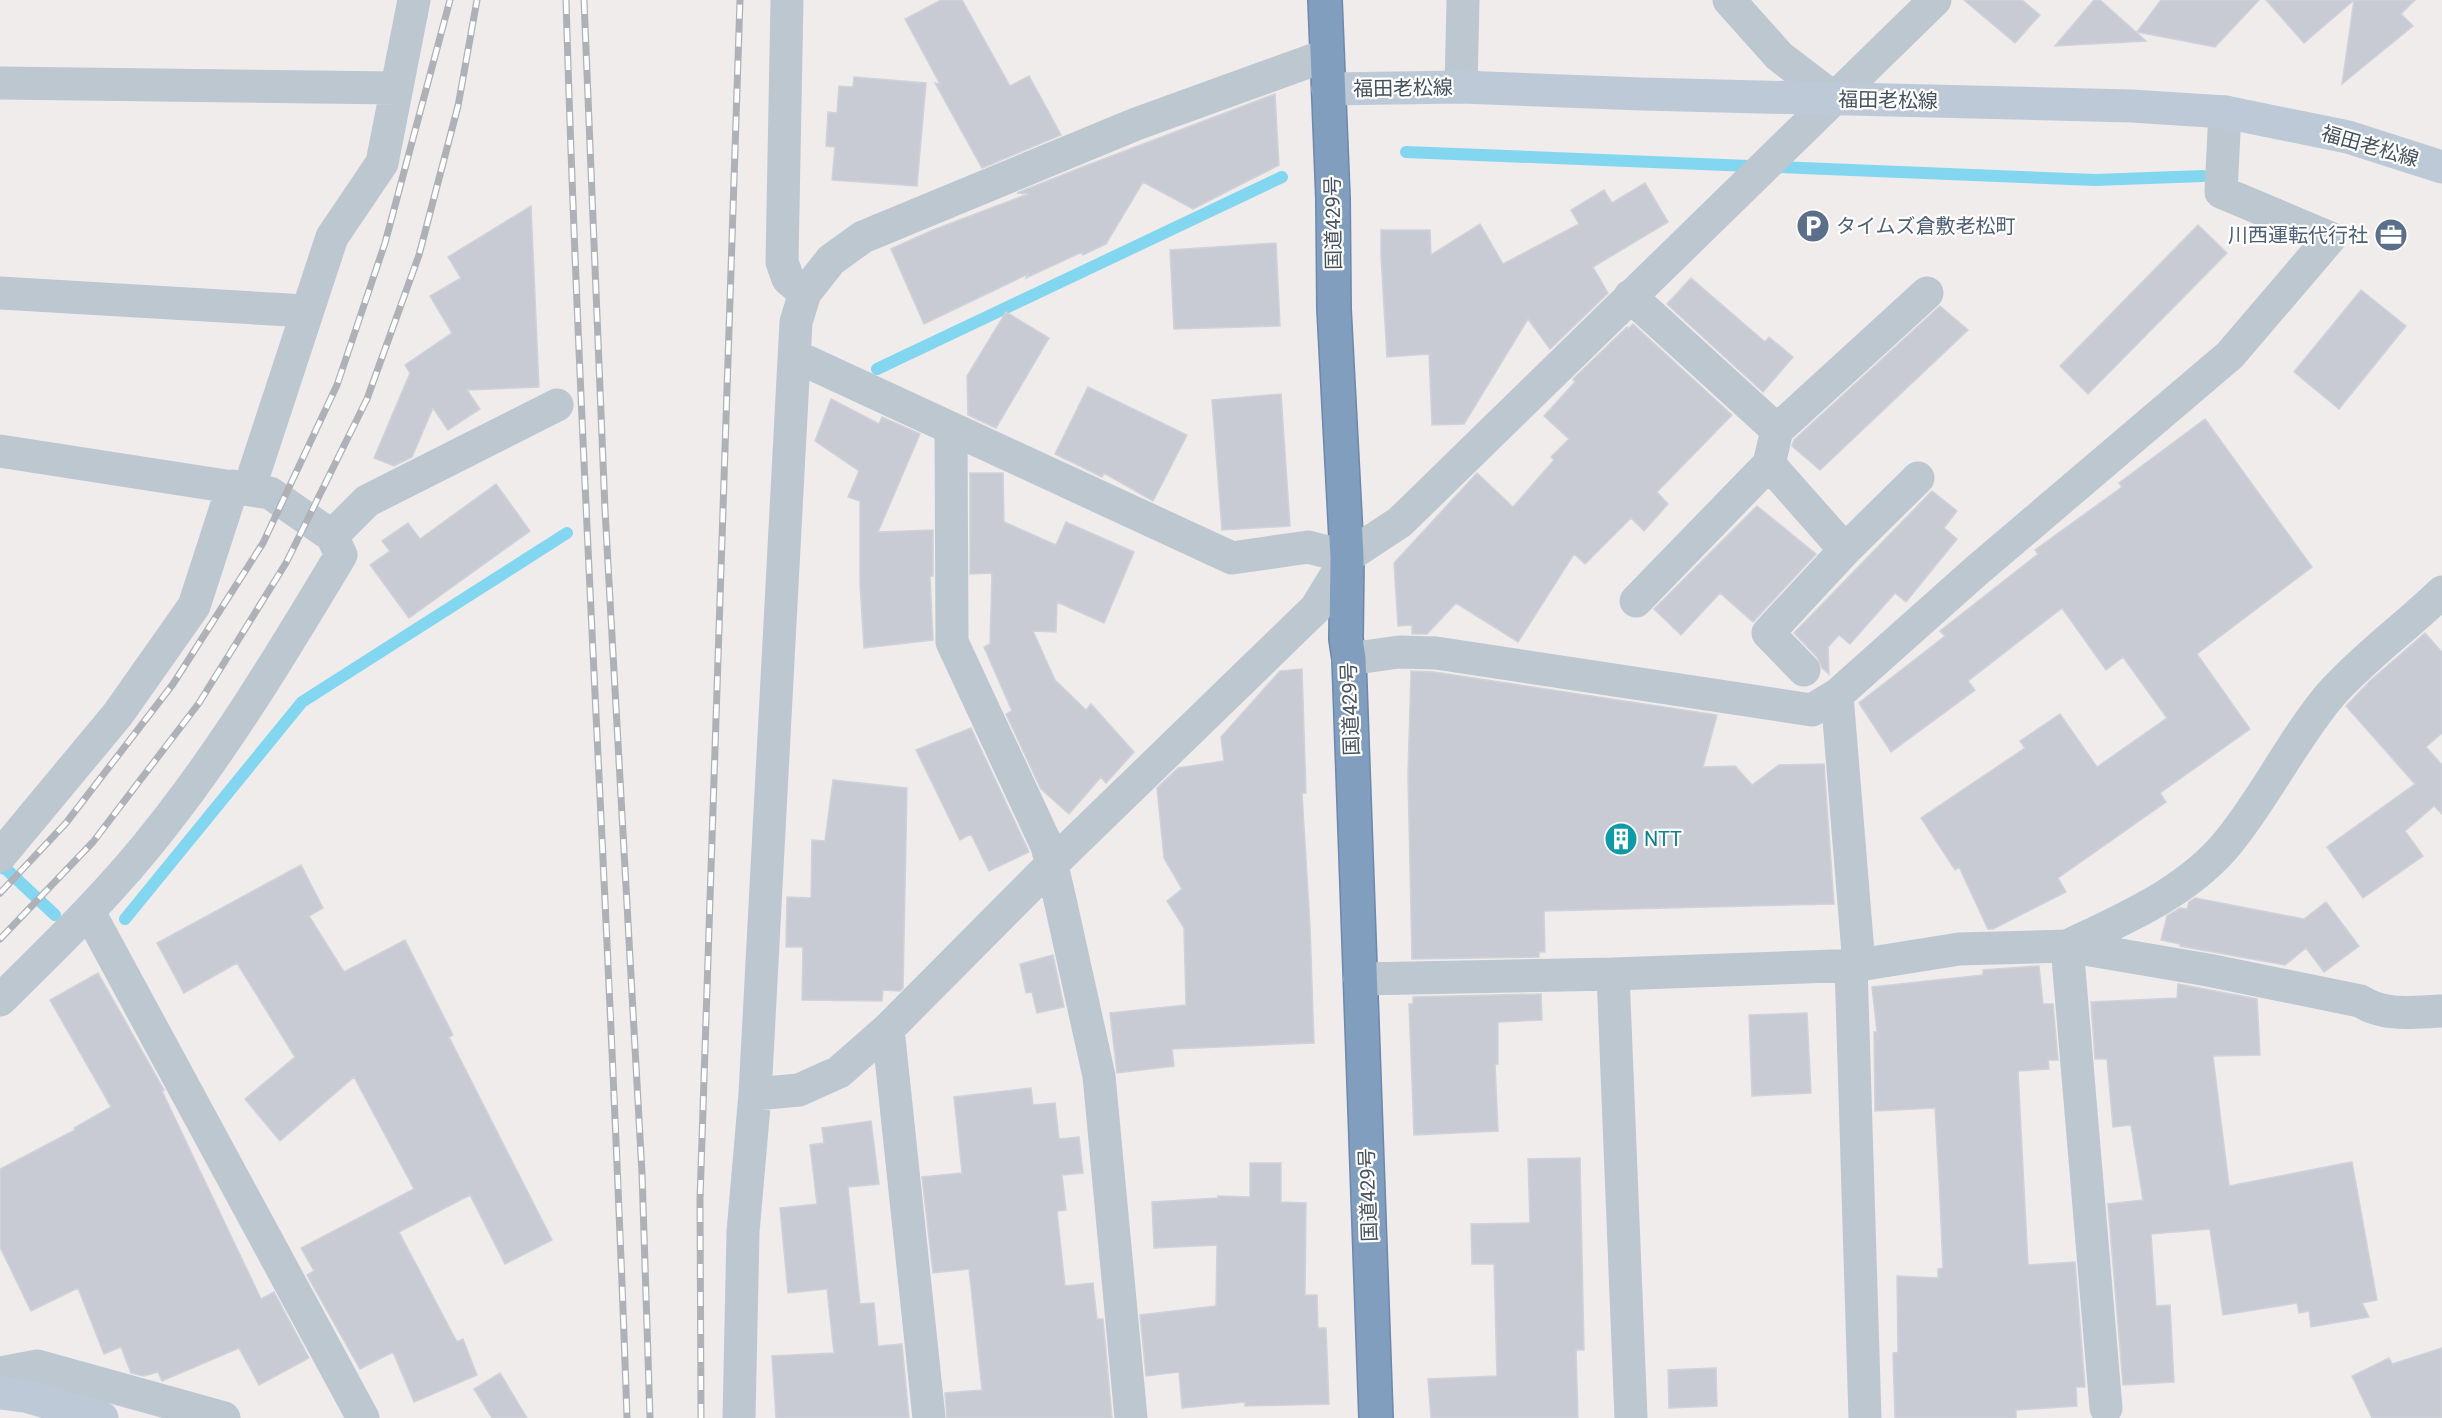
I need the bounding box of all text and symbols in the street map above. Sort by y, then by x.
street label: 福田老松線 [1353,75,1453,101]
street label: 福田老松線 [1838,87,1938,113]
street label: 福田老松線 [2319,121,2421,171]
street label: 国道429号 [1320,176,1346,270]
parking icon: タイムズ倉敷老松町 [1795,208,1831,244]
place label: タイムズ倉敷老松町 [1836,214,2016,238]
office icon: 川西運転代行社 [2373,217,2409,253]
place label: 川西運転代行社 [2228,223,2368,247]
street label: 国道429号 [1336,662,1364,756]
building icon: NTT [1603,821,1639,857]
place label: NTT [1644,827,1682,851]
street label: 国道429号 [1354,1148,1382,1242]

